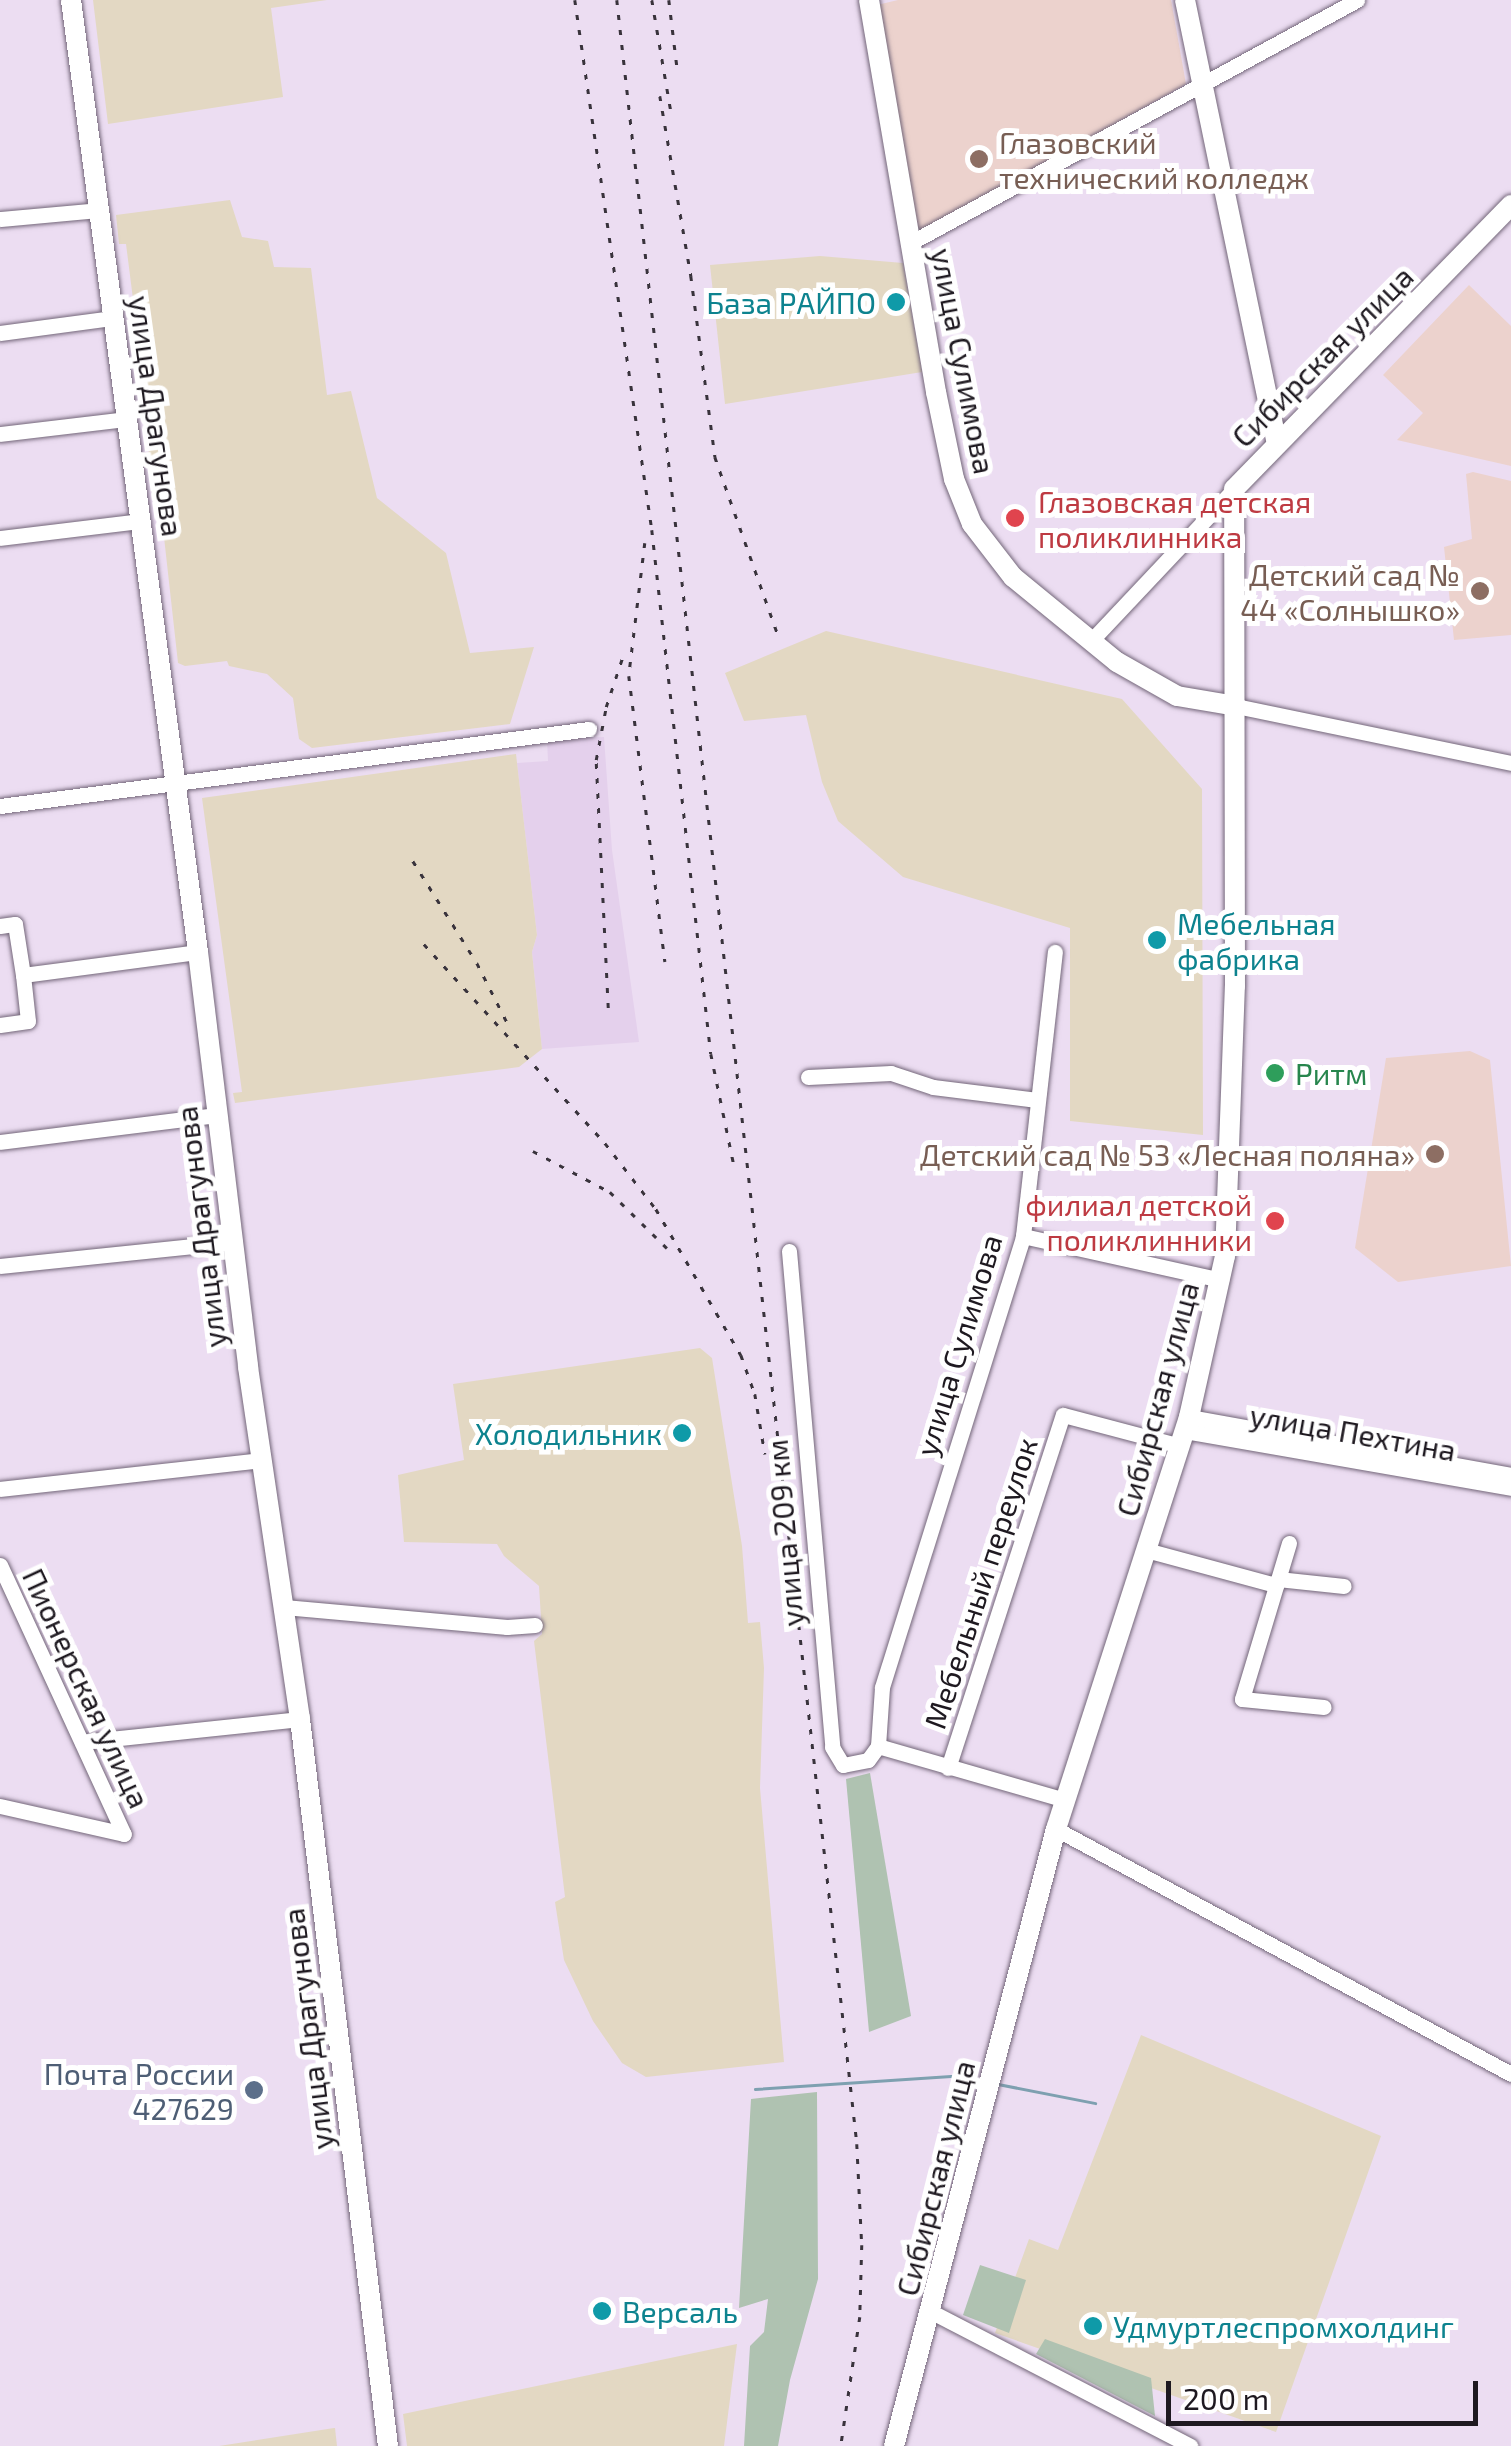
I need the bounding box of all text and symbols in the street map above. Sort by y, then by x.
place label: Глазовский технический колледж [999,124,1309,194]
marker: Глазовский технический колледж [968,148,990,170]
street label: улица Сулимова [924,245,1004,477]
street label: Сибирская улица [1224,258,1420,454]
place label: База РАЙПО [706,284,876,320]
marker: База РАЙПО [885,291,907,313]
street label: улица Драгунова [122,293,192,539]
place label: Глазовская детская поликлинника [1038,483,1311,554]
marker: Глазовская детская поликлинника [1002,505,1028,531]
place label: Детский сад № 44 «Солнышко» [1240,556,1460,626]
marker: Детский сад № 44 «Солнышко» [1469,580,1491,602]
place label: Мебельная фабрика [1177,905,1336,976]
marker: Мебельная фабрика [1146,929,1168,951]
place label: Ритм [1295,1055,1367,1091]
marker: Ритм [1264,1062,1286,1084]
street label: улица Драгунова [167,1104,233,1350]
place label: Детский сад № 53 «Лесная поляна» [920,1136,1415,1172]
marker: Детский сад № 53 «Лесная поляна» [1424,1143,1446,1165]
place label: филиал детской поликлинники [1025,1186,1252,1256]
marker: филиал детской поликлинники [1262,1208,1288,1234]
street label: улица Сулимова [907,1230,1009,1460]
street label: Сибирская улица [1108,1278,1206,1520]
street label: улица Пехтина [1247,1396,1459,1468]
place label: Холодильник [475,1415,662,1451]
marker: Холодильник [671,1422,693,1444]
street label: Мебельный переулок [916,1433,1044,1733]
street label: улица 209 км [758,1438,810,1628]
street label: Пионерская улица [16,1563,158,1813]
street label: улица Драгунова [274,1906,340,2152]
place label: Почта России 427629 [44,2055,234,2126]
street label: Сибирская улица [888,2057,982,2299]
marker: Почта России 427629 [243,2079,265,2101]
place label: Версаль [622,2293,738,2329]
marker: Версаль [591,2300,613,2322]
place label: Удмуртлеспромхолдинг [1113,2308,1454,2344]
marker: Удмуртлеспромхолдинг [1082,2315,1104,2337]
scale bar [1171,2361,1484,2423]
text: 200 m [1183,2380,1269,2416]

